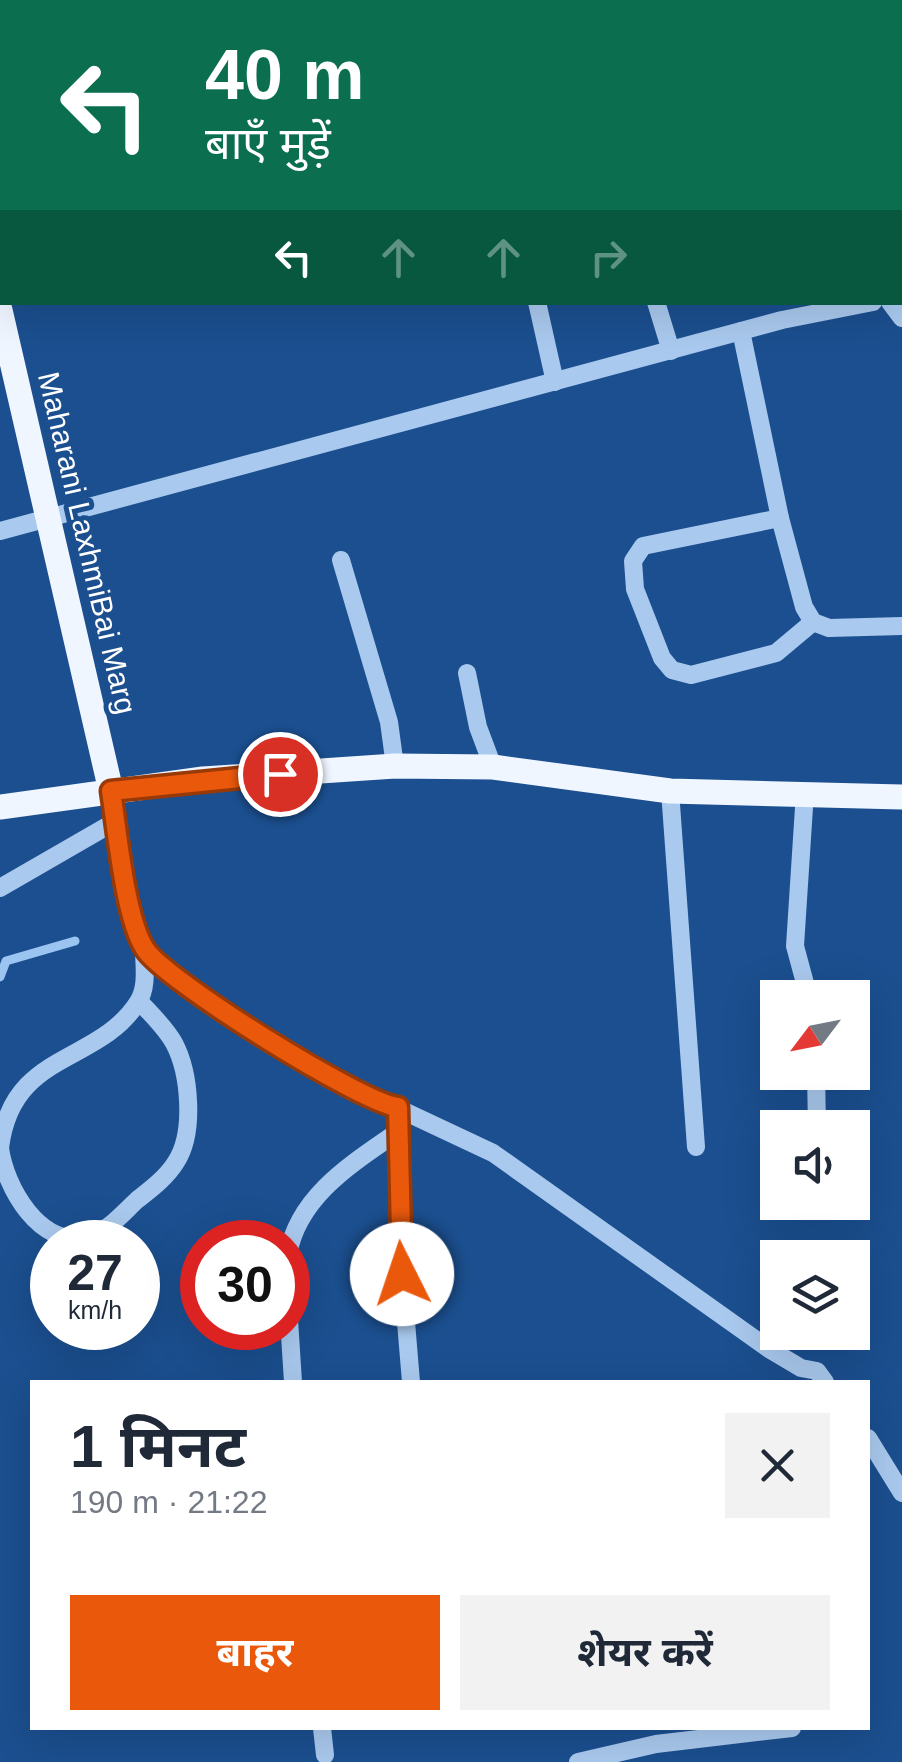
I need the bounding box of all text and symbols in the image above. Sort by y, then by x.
text: 40 m [205,36,365,114]
icon: left [40,40,170,170]
text: बाएँ मुड़ें [205,118,331,169]
icon: left [266,230,321,285]
icon: ahead [371,230,426,285]
icon: ahead [476,230,531,285]
icon: right [581,230,636,285]
street label: Maharani LaxhmiBai Marg [32,369,143,717]
pin [238,732,323,817]
icon: arrive [253,747,308,802]
north arrow [760,980,870,1090]
map controls [760,980,870,1350]
button: sound [760,1110,870,1220]
speed limit sign: 30 [180,1220,310,1350]
position arrow [350,1222,454,1326]
button: layers [760,1240,870,1350]
text: 27 [67,1245,123,1301]
text: km/h [68,1296,122,1324]
text: 1 मिनट [70,1413,246,1480]
button: close [725,1413,830,1518]
text: 190 m · 21:22 [70,1484,267,1520]
button: बाहर [70,1595,440,1710]
button: शेयर करें [460,1595,830,1710]

